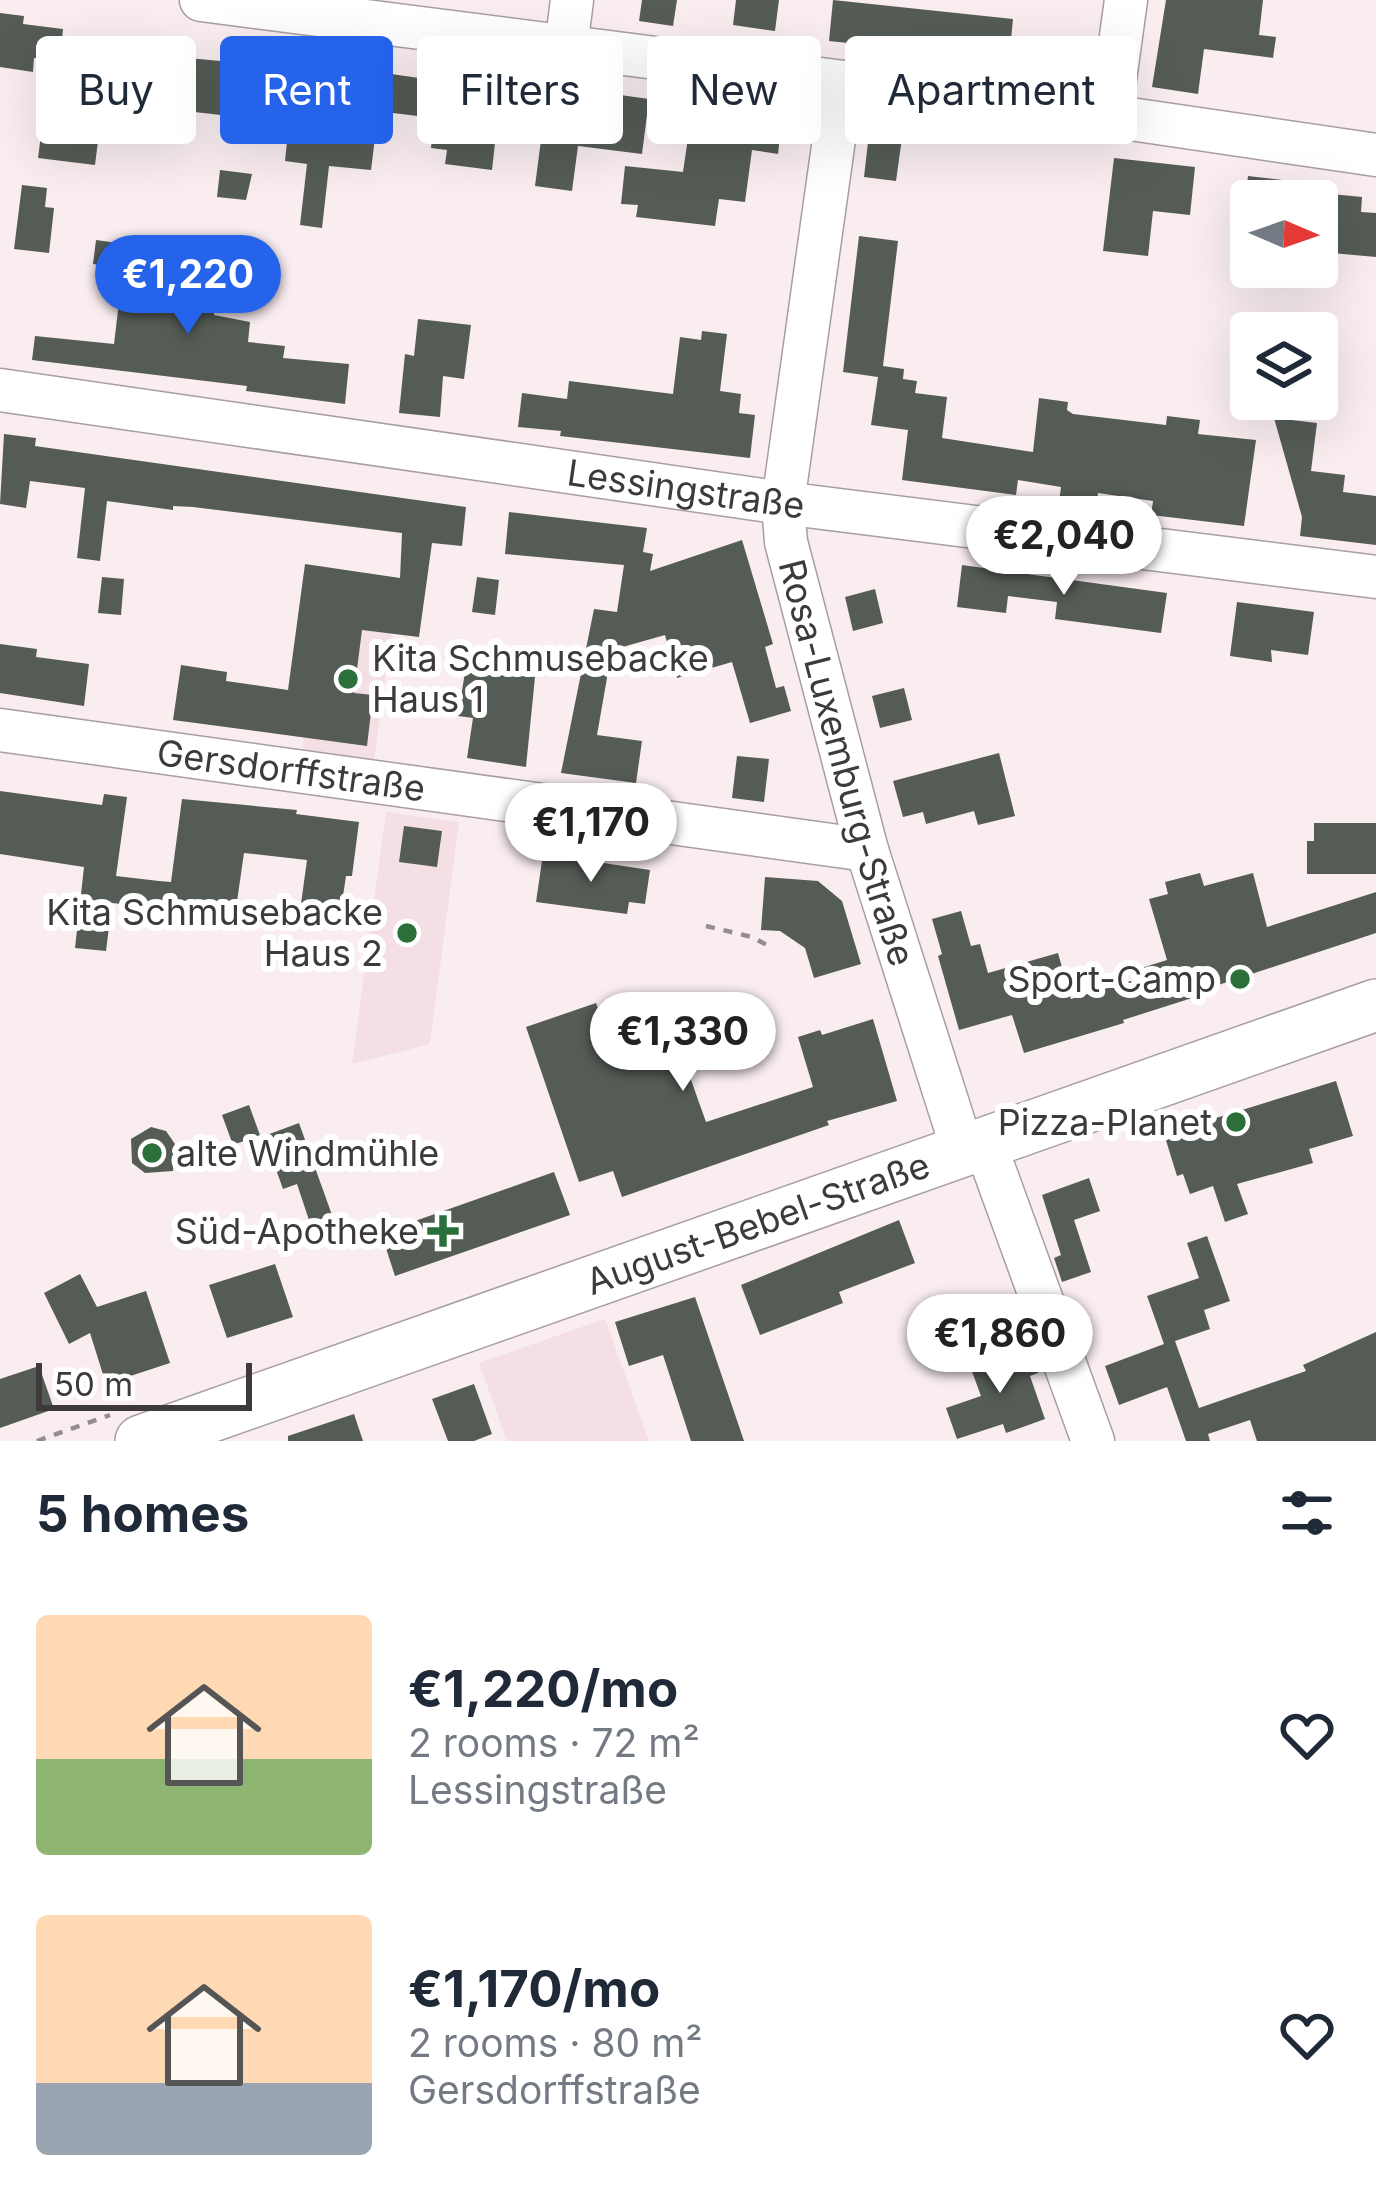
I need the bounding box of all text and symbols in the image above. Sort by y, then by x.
chip: Buy [36,36,196,144]
chip: Rent [220,36,393,144]
chip: Filters [417,36,623,144]
chip: New [647,36,821,144]
chip: Apartment [845,36,1137,144]
north arrow [1230,180,1338,288]
map controls [1230,180,1338,420]
pin: €1,220 [90,235,286,337]
text: €1,220 [122,250,254,297]
button: layers [1230,312,1338,420]
street label: Lessingstraße [564,450,807,527]
pin: €2,040 [966,496,1162,598]
text: €2,040 [993,511,1135,558]
street label: Rosa-Luxemburg-Straße [770,555,924,971]
place label: Kita Schmusebacke Haus 1 [372,636,709,721]
marker: Kita Schmusebacke Haus 1 [335,666,361,692]
street label: Gersdorffstraße [154,730,428,811]
pin: €1,170 [493,783,689,885]
text: €1,170 [532,798,650,845]
place label: Kita Schmusebacke Haus 2 [46,890,383,975]
marker: Kita Schmusebacke Haus 2 [394,920,420,946]
place label: Sport-Camp [1007,957,1216,1001]
marker: Sport-Camp [1227,966,1253,992]
pin: €1,330 [585,992,781,1094]
text: €1,330 [617,1007,749,1054]
place label: Pizza-Planet [998,1100,1212,1144]
marker: Pizza-Planet [1223,1109,1249,1135]
place label: alte Windmühle [176,1131,439,1175]
marker: alte Windmühle [139,1140,165,1166]
street label: August-Bebel-Straße [580,1142,935,1304]
place label: Süd-Apotheke [175,1209,419,1253]
marker: Süd-Apotheke [430,1218,456,1244]
pin: €1,860 [902,1294,1098,1396]
text: €1,860 [934,1309,1066,1356]
scale bar [36,1357,252,1410]
text: 50 m [54,1364,133,1404]
icon: filters [1274,1480,1340,1546]
text: 5 homes [36,1483,249,1544]
text: €1,220/mo [408,1658,678,1719]
icon: home [132,1663,276,1807]
icon: heart [1274,1702,1340,1768]
text: 2 rooms · 72 m² [408,1719,700,1766]
text: Lessingstraße [408,1766,667,1813]
text: €1,170/mo [408,1958,660,2019]
icon: home [132,1963,276,2107]
icon: heart [1274,2002,1340,2068]
text: 2 rooms · 80 m² [408,2019,703,2066]
text: Gersdorffstraße [408,2066,701,2113]

